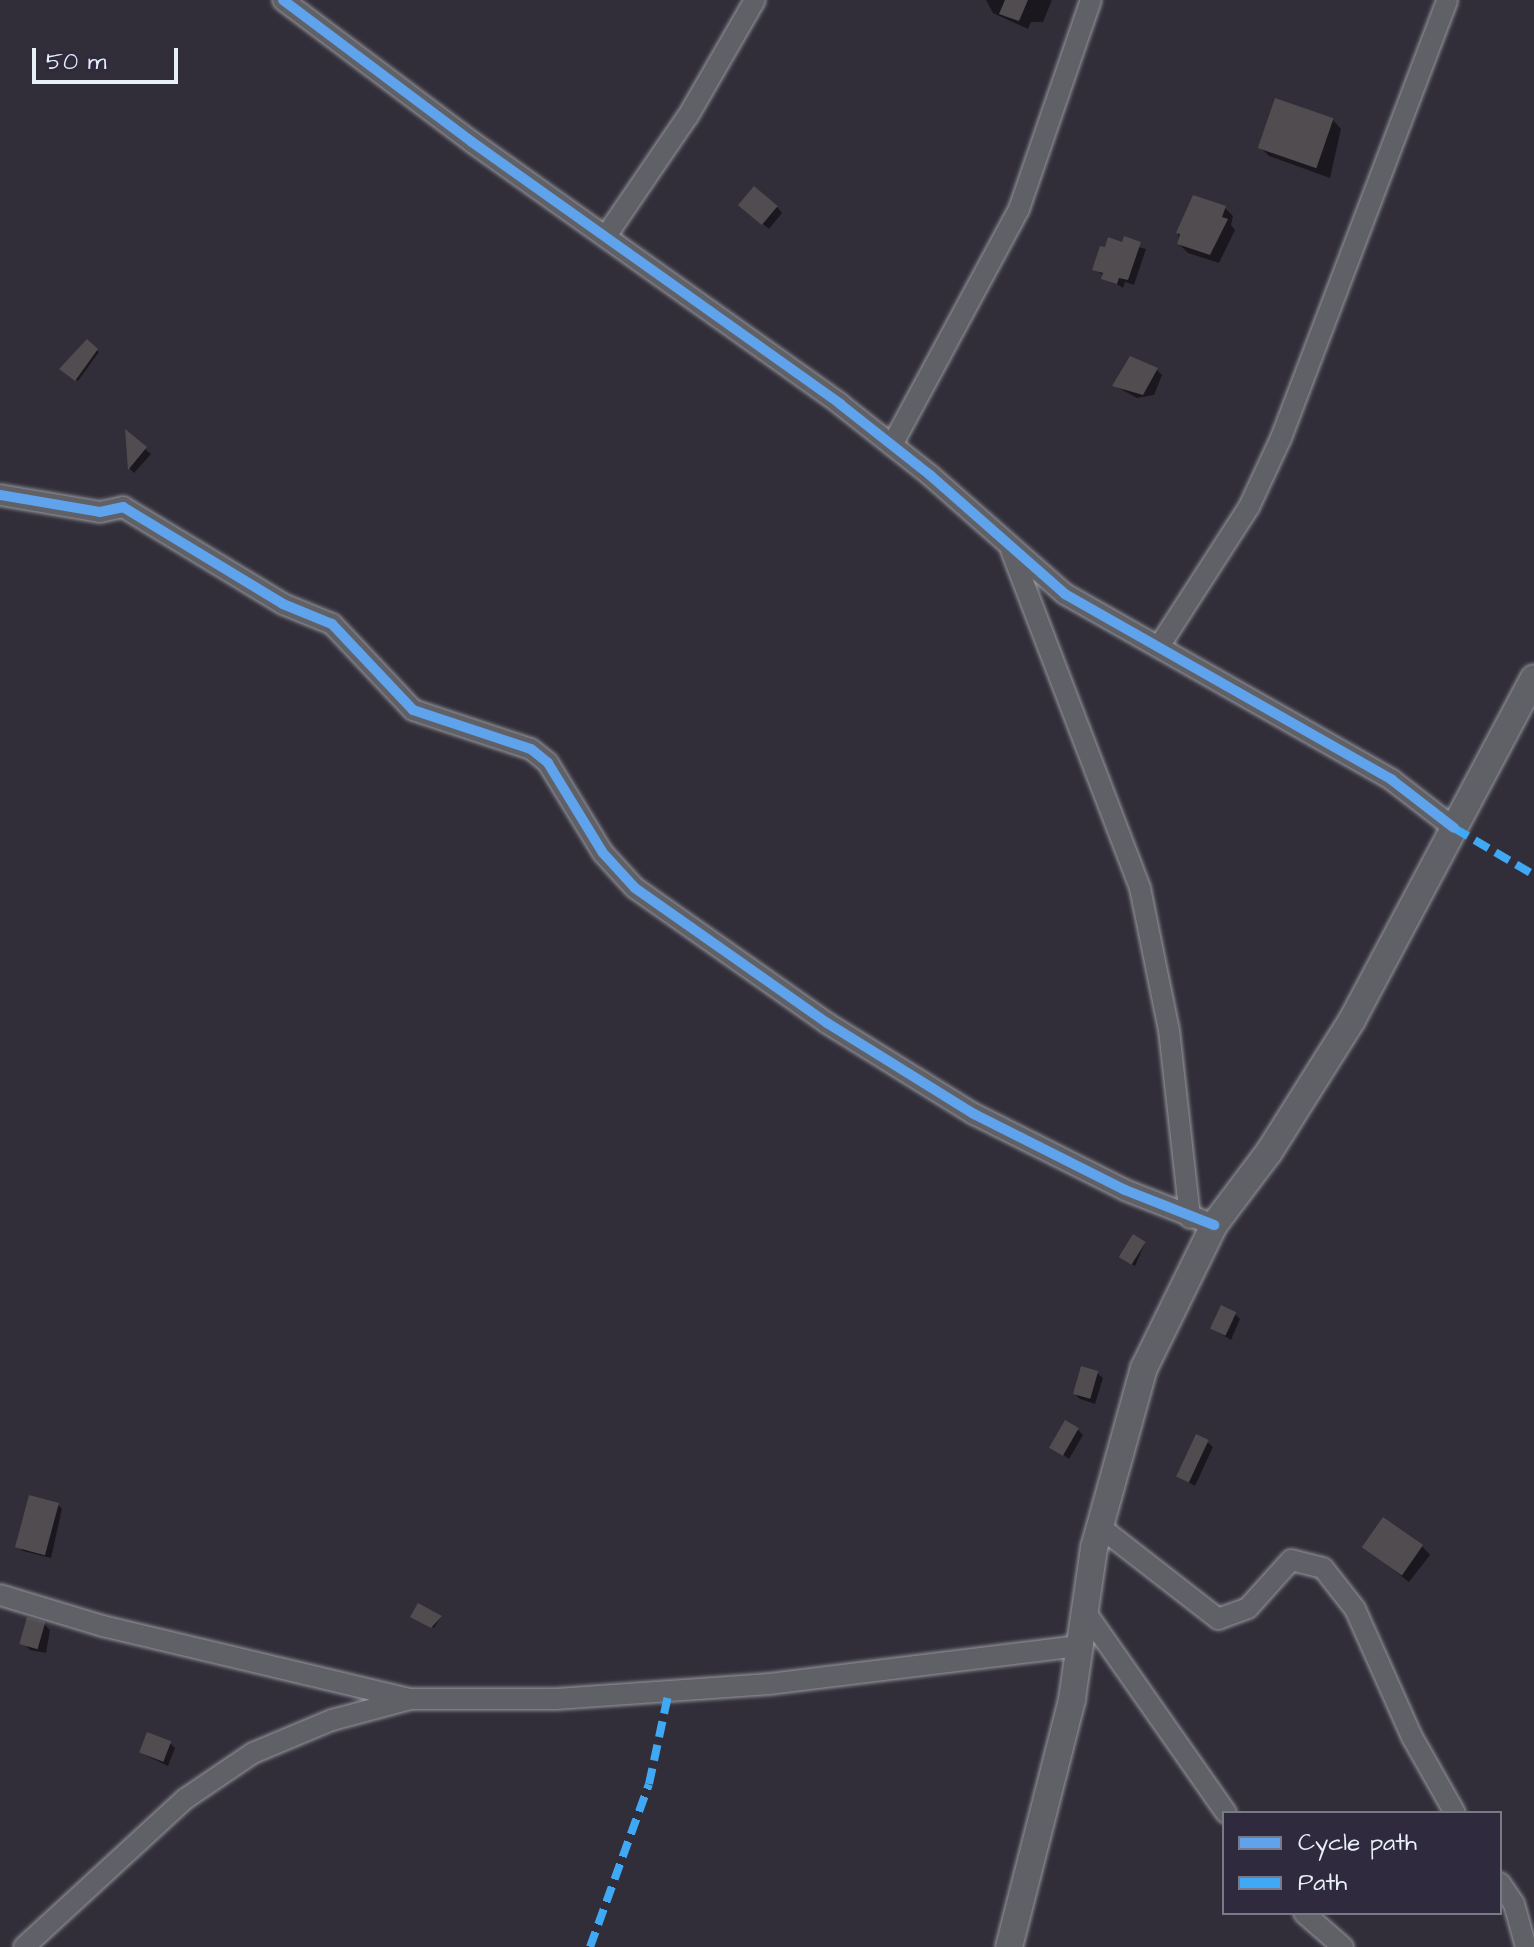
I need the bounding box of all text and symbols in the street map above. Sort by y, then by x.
scale bar [36,32,182,82]
text: 50 m [46,45,106,79]
legend [1222,1811,1502,1915]
text: Cycle path [1298,1826,1417,1860]
text: Path [1298,1866,1347,1900]

